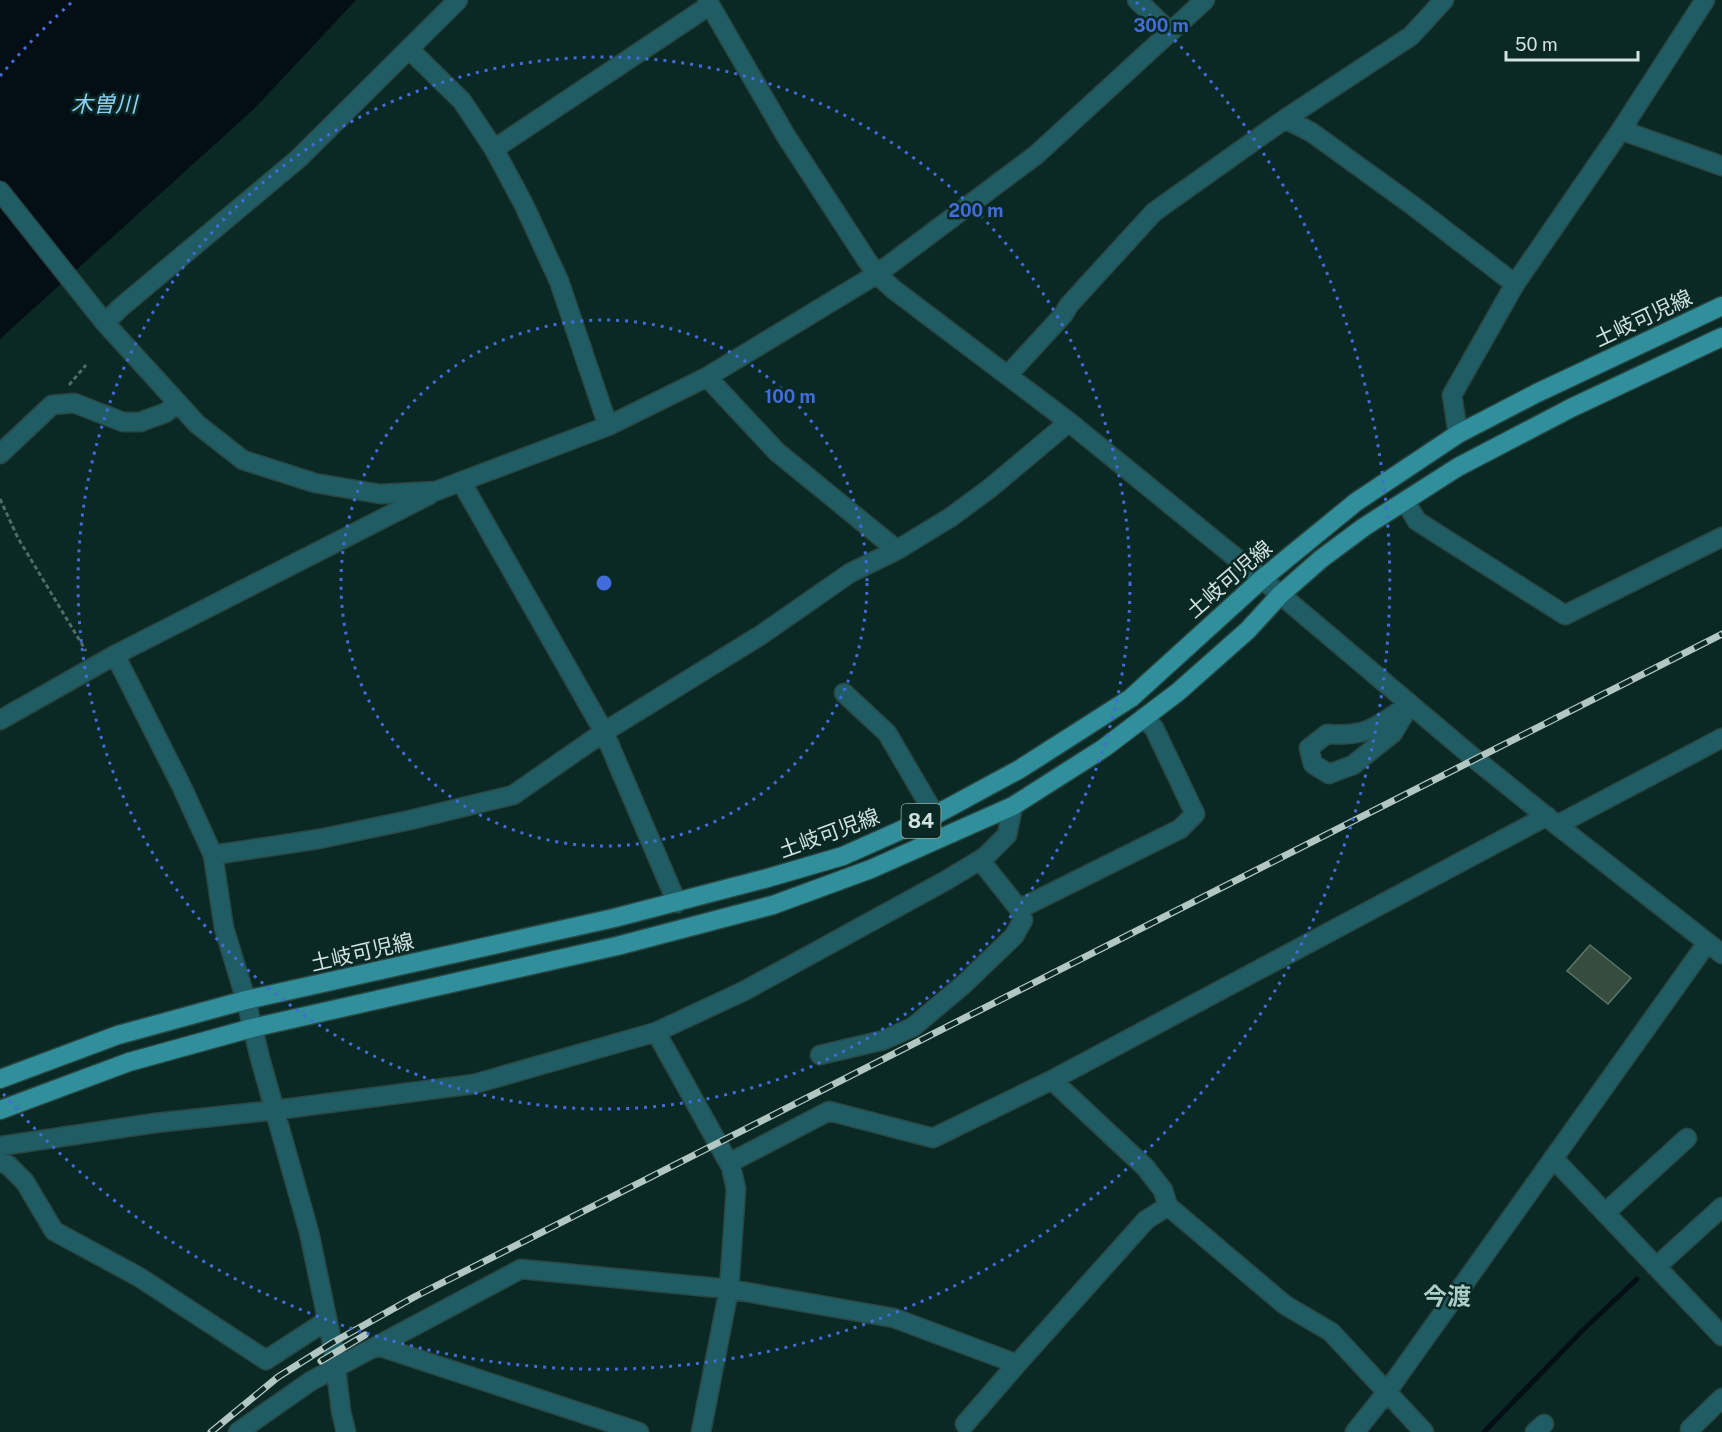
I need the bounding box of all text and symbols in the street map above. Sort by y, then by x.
text: 300 m [1133,15,1189,36]
scale bar [1506,24,1638,62]
text: 50 m [1515,34,1558,55]
water label: 木曽川 [71,91,139,117]
text: 200 m [949,200,1003,221]
street label: 土岐可児線 [1590,284,1696,352]
text: 100 m [764,386,816,407]
street label: 土岐可児線 [1181,535,1277,623]
centre of rings [594,573,614,593]
street label: 土岐可児線 [775,803,883,863]
road number: 84 [902,804,940,838]
street label: 土岐可児線 [308,928,416,976]
district label: 今渡 [1423,1282,1471,1310]

